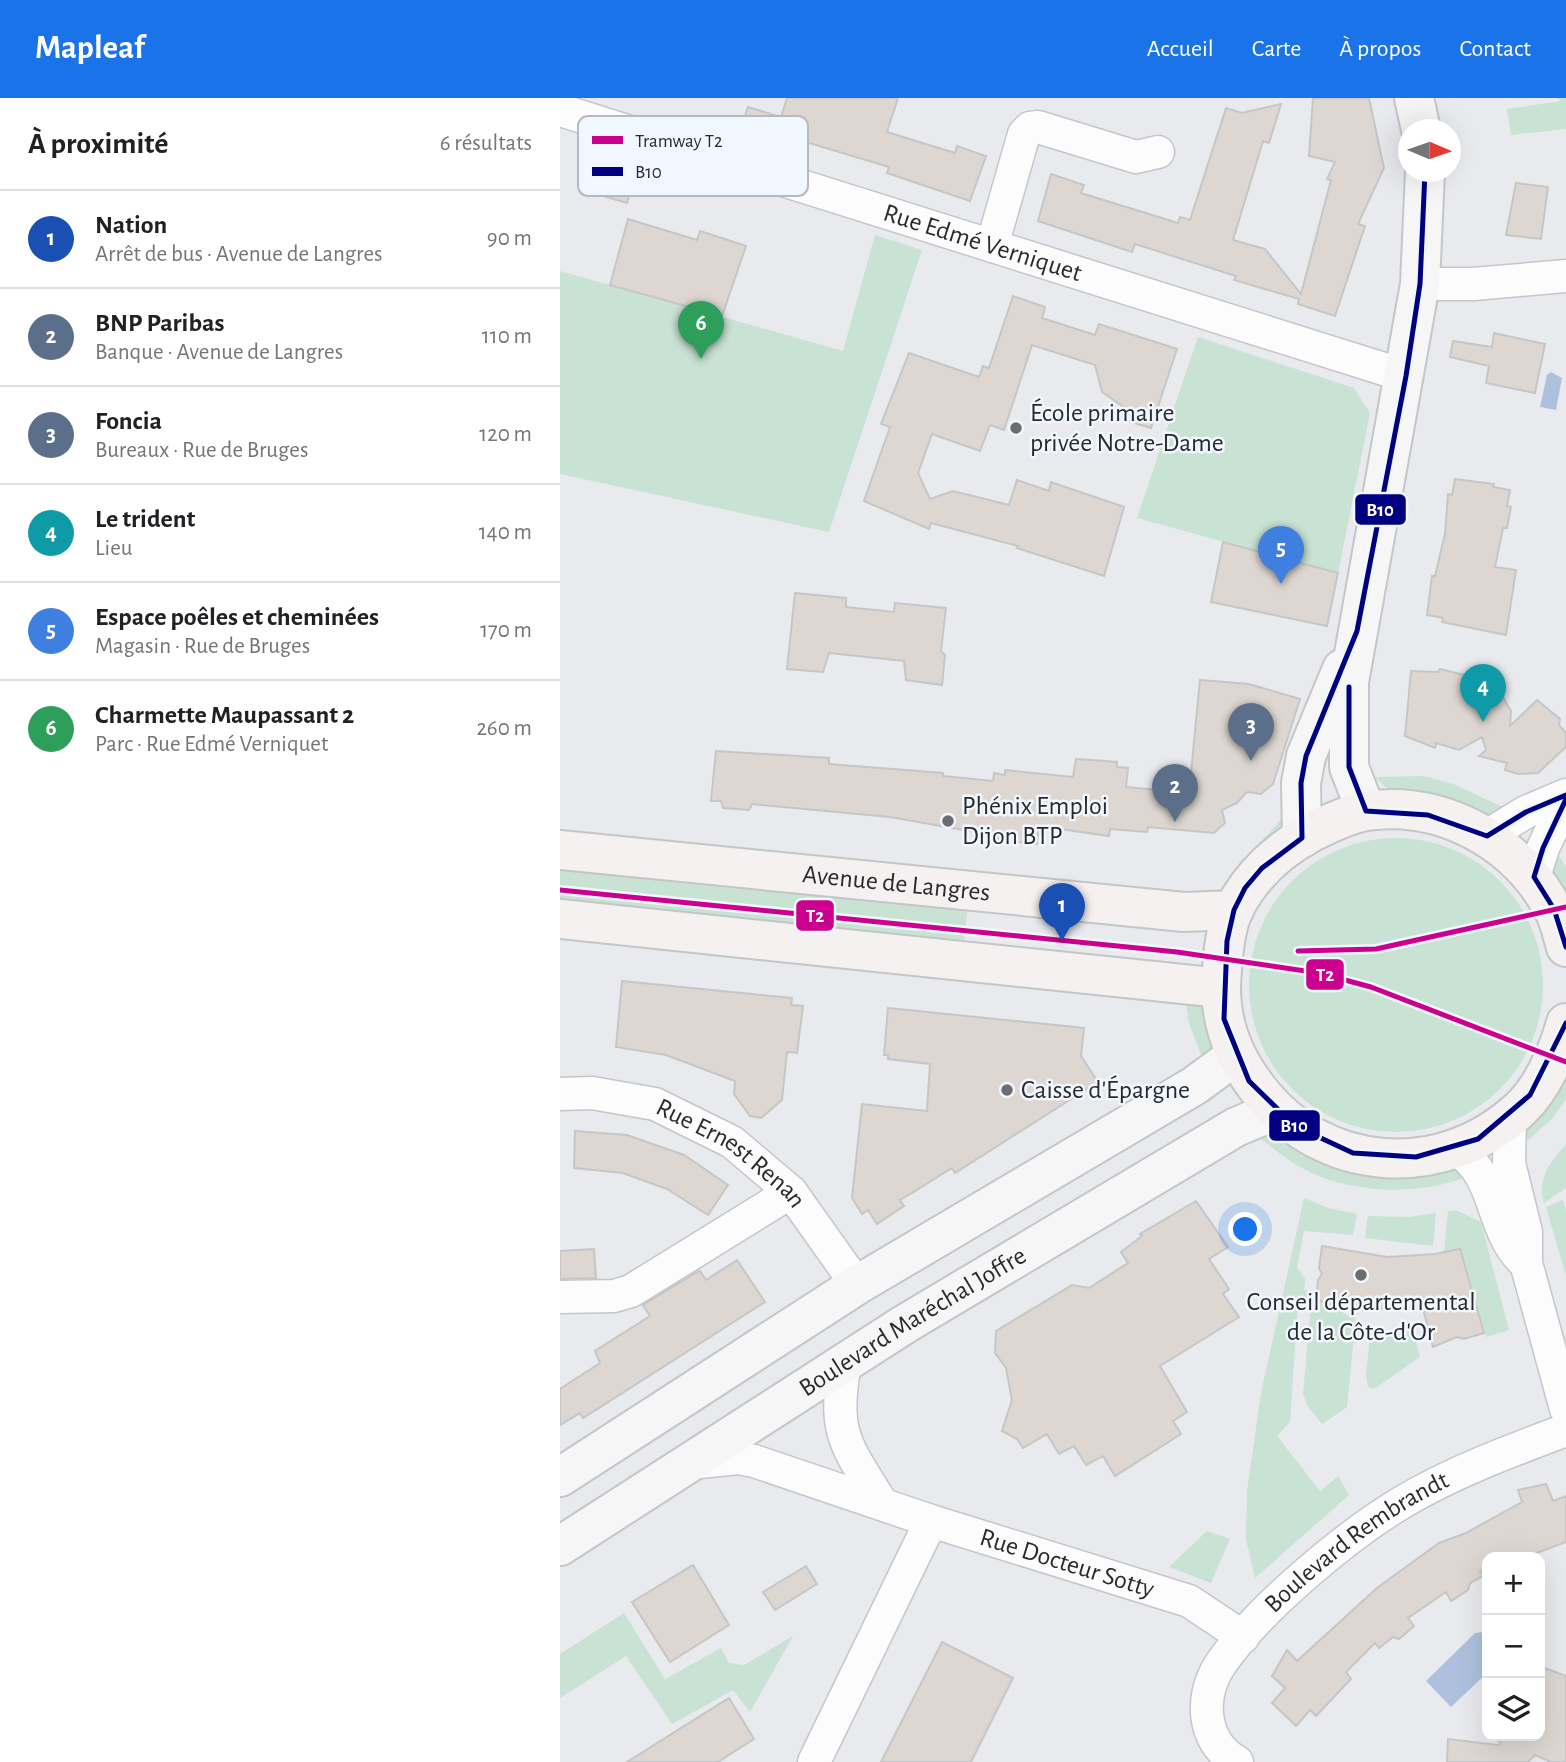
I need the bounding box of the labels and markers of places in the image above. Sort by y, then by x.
pin: 6 [678,301,724,359]
place label: École primaire privée Notre-Dame [1030,398,1224,456]
marker: École primaire privée Notre-Dame [1008,420,1024,436]
pin: 5 [1258,526,1304,584]
pin: 4 [1460,664,1506,722]
pin: 3 [1228,703,1274,761]
pin: 2 [1152,764,1198,822]
place label: Phénix Emploi Dijon BTP [962,793,1108,849]
marker: Phénix Emploi Dijon BTP [940,813,956,829]
pin: 1 [1039,883,1085,941]
place label: Caisse d'Épargne [1021,1075,1190,1103]
marker: Caisse d'Épargne [999,1082,1015,1098]
marker: Conseil départemental de la Côte-d'Or [1353,1267,1369,1283]
place label: Conseil départemental de la Côte-d'Or [1246,1289,1476,1345]

